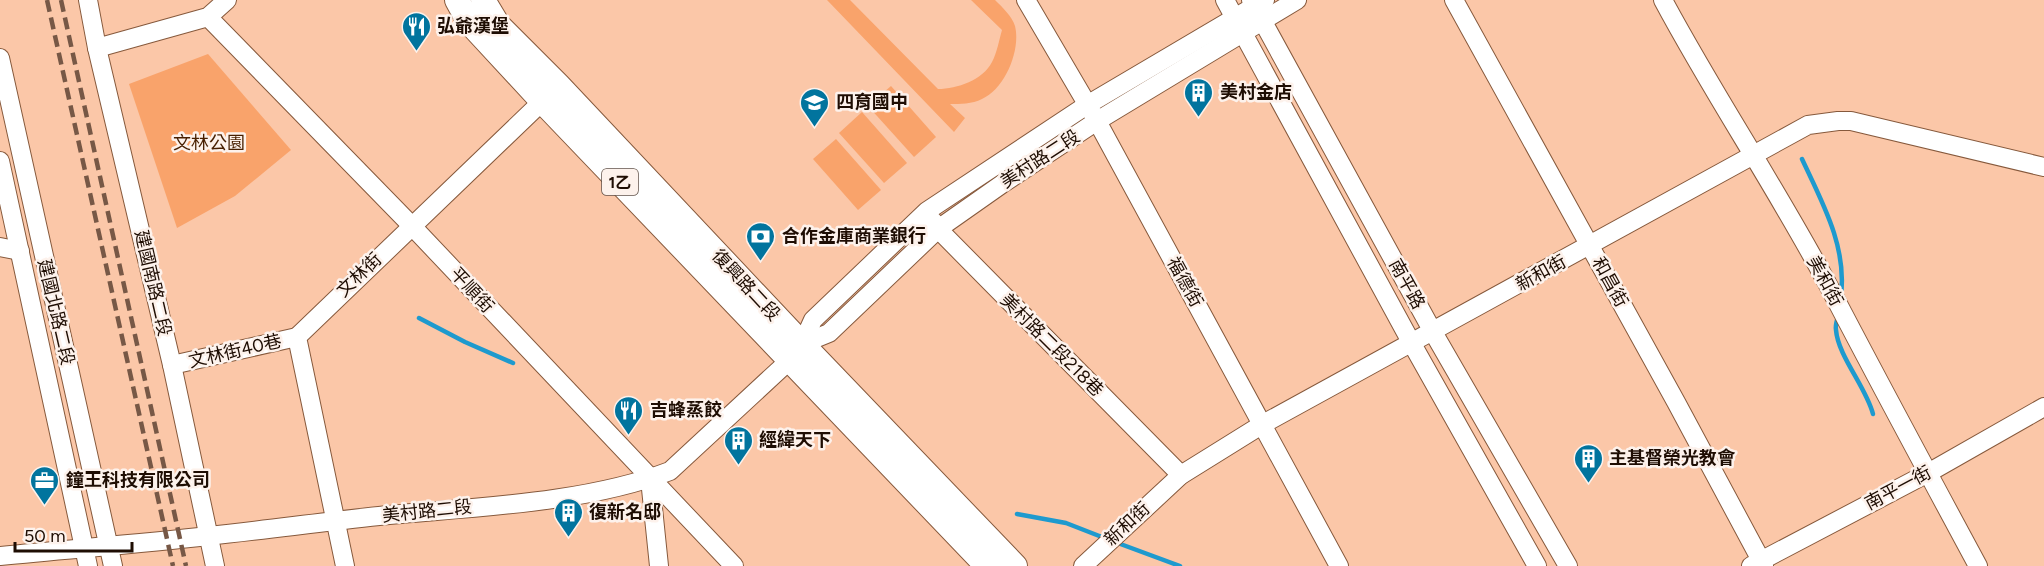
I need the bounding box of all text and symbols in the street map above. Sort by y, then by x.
restaurant icon: 弘爺漢堡 [400,10,432,52]
place label: 弘爺漢堡 [437,15,509,37]
building icon: 美村金店 [1183,76,1215,118]
place label: 美村金店 [1220,81,1292,103]
school or university icon: 四育國中 [799,86,831,128]
place label: 四育國中 [836,91,908,113]
street label: 美村路二段 [996,125,1084,193]
park label: 文林公園 [173,132,245,154]
road number: 1乙 [602,169,638,195]
bank icon: 合作金庫商業銀行 [745,220,777,262]
place label: 合作金庫商業銀行 [782,225,926,247]
street label: 建國南路二段 [130,228,176,338]
street label: 復興路二段 [707,245,785,325]
street label: 文林街 [332,248,386,302]
street label: 新和街 [1512,250,1570,296]
street label: 美和街 [1802,252,1848,310]
street label: 福德街 [1162,253,1208,311]
street label: 和昌街 [1587,253,1633,311]
street label: 南平路 [1384,255,1430,313]
street label: 建國北路二段 [33,257,79,367]
street label: 平順街 [446,263,498,317]
street label: 美村路二段218巷 [996,289,1108,401]
street label: 文林街40巷 [186,330,284,372]
restaurant icon: 吉蜂蒸餃 [613,394,645,436]
place label: 吉蜂蒸餃 [650,399,722,421]
building icon: 經緯天下 [722,424,754,466]
place label: 經緯天下 [759,429,831,451]
building icon: 主基督榮光教會 [1572,442,1604,484]
place label: 主基督榮光教會 [1609,447,1736,469]
street label: 南平一街 [1861,461,1935,515]
office icon: 鐘王科技有限公司 [29,464,61,506]
place label: 鐘王科技有限公司 [66,469,210,491]
street label: 美村路二段 [381,495,473,527]
building icon: 復新名邸 [552,496,584,538]
street label: 新和街 [1100,498,1154,550]
place label: 復新名邸 [589,501,661,523]
scale bar [15,515,132,553]
text: 50 m [24,525,66,547]

